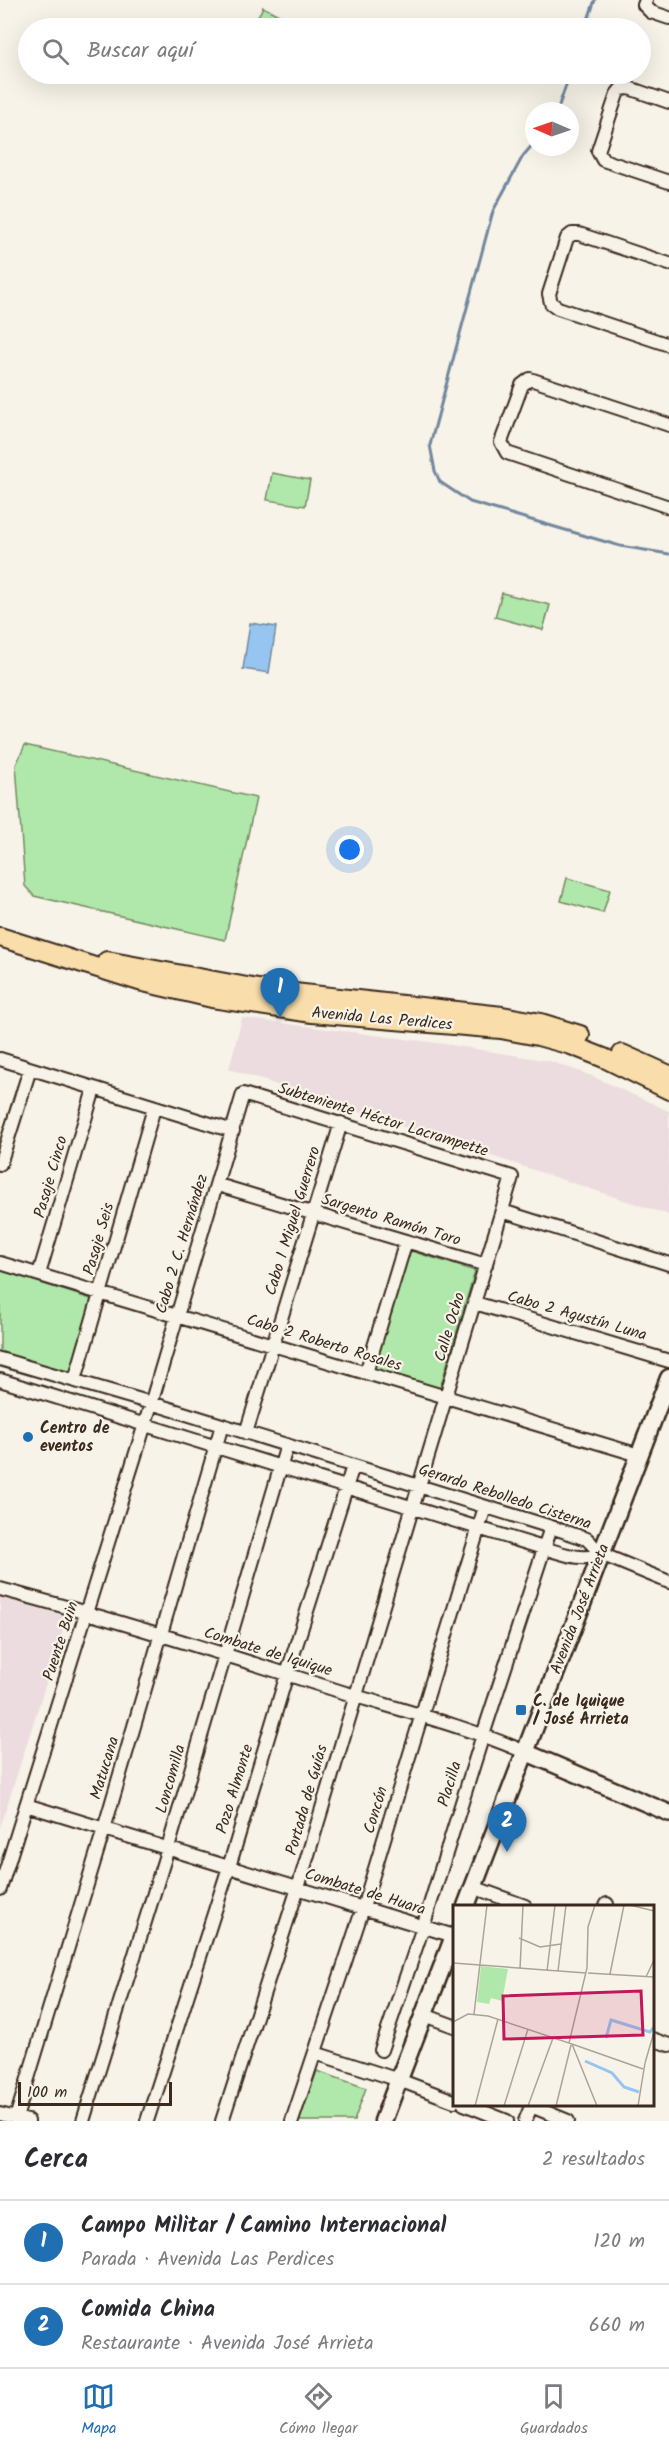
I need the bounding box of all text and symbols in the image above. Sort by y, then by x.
search box [18,18,651,84]
text: Buscar aquí [87,34,194,69]
icon: search [39,35,72,68]
north arrow [525,102,579,156]
your location [335,835,364,864]
pin: 1 [260,968,300,1018]
street label: Avenida Las Perdices [310,1000,454,1038]
street label: Subteniente Héctor Lacrampette [275,1076,491,1164]
street label: Pasaje Cinco [27,1133,75,1221]
street label: Cabo 1 Miguel Guerrero [258,1143,328,1299]
street label: Cabo 2 C. Hernández [149,1171,215,1317]
street label: Sargento Ramón Toro [318,1187,464,1253]
street label: Pasaje Seis [77,1200,121,1278]
street label: Cabo 2 Agustín Luna [504,1284,650,1348]
street label: Calle Ocho [428,1289,472,1365]
street label: Cabo 2 Roberto Rosales [243,1308,405,1379]
place label: Centro de eventos [40,1416,110,1459]
marker: Centro de eventos [21,1430,35,1444]
street label: Gerardo Rebolledo Cisterna [415,1457,595,1537]
street label: Avenida José Arrieta [544,1540,616,1678]
street label: Puente Buin [36,1598,86,1684]
street label: Combate de Iquique [201,1621,335,1683]
place label: C. de Iquique / José Arrieta [532,1689,629,1732]
marker: C. de Iquique / José Arrieta [514,1703,528,1717]
street label: Matucana [84,1733,126,1803]
street label: Pozo Almonte [210,1741,260,1837]
street label: Loncomilla [149,1742,193,1816]
street label: Portada de Guías [279,1742,335,1858]
street label: Placilla [431,1758,469,1810]
street label: Concón [357,1783,395,1837]
pin: 2 [488,1802,526,1852]
street label: Combate de Huara [301,1862,429,1922]
inset map [453,1905,654,2106]
scale bar [18,2079,172,2106]
text: 100 m [27,2080,67,2105]
text: Cerca [24,2139,88,2181]
text: 2 resultados [542,2144,645,2176]
text: Campo Militar / Camino Internacional [81,2209,446,2244]
text: 1 [40,2226,47,2258]
text: 120 m [593,2226,645,2258]
text: Parada · Avenida Las Perdices [81,2244,334,2276]
text: Comida China [81,2293,215,2328]
text: 2 [38,2310,49,2342]
text: 660 m [589,2310,645,2342]
text: Restaurante · Avenida José Arrieta [81,2328,374,2360]
tab: Mapa [81,2380,116,2441]
tab: Cómo llegar [279,2380,358,2441]
tab: Guardados [520,2380,588,2441]

